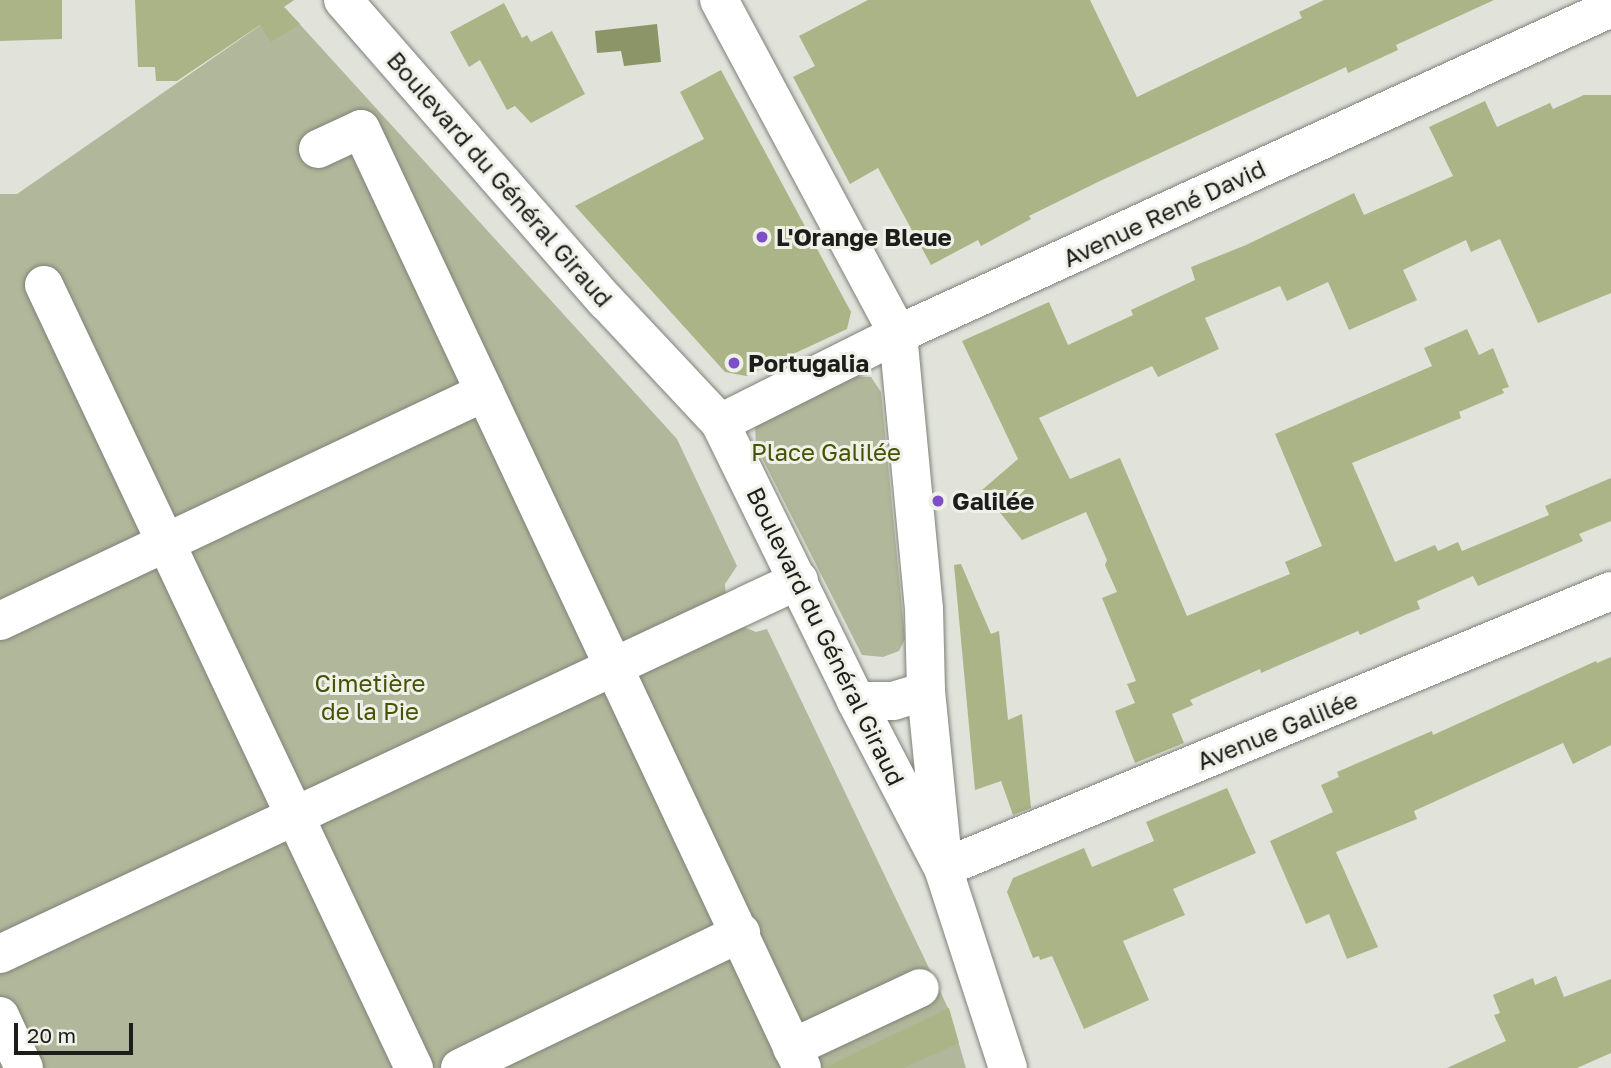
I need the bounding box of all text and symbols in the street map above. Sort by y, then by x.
street label: Boulevard du Général Giraud [381,46,619,312]
street label: Avenue René David [1058,153,1270,273]
place label: L'Orange Bleue [776,223,952,251]
marker: L'Orange Bleue [754,229,770,245]
place label: Portugalia [748,349,869,377]
marker: Portugalia [726,355,742,371]
park label: Place Galilée [751,438,901,466]
street label: Boulevard du Général Giraud [741,482,911,790]
place label: Galilée [952,487,1034,515]
marker: Galilée [930,493,946,509]
park label: Cimetière de la Pie [315,669,425,725]
street label: Avenue Galilée [1193,685,1361,775]
scale bar [18,1009,136,1052]
text: 20 m [27,1022,76,1048]

